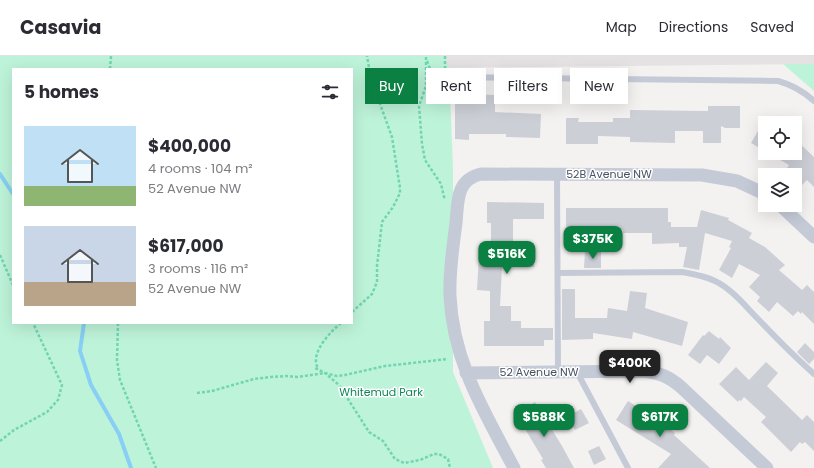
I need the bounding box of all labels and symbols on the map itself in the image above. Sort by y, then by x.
street label: 52B Avenue NW [566,166,652,182]
pin: $375K [565,226,621,260]
pin: $516K [479,241,535,275]
pin: $400K [602,350,658,384]
street label: 52 Avenue NW [500,364,579,380]
park label: Whitemud Park [339,384,423,400]
pin: $588K [516,404,572,438]
pin: $617K [632,404,688,438]

